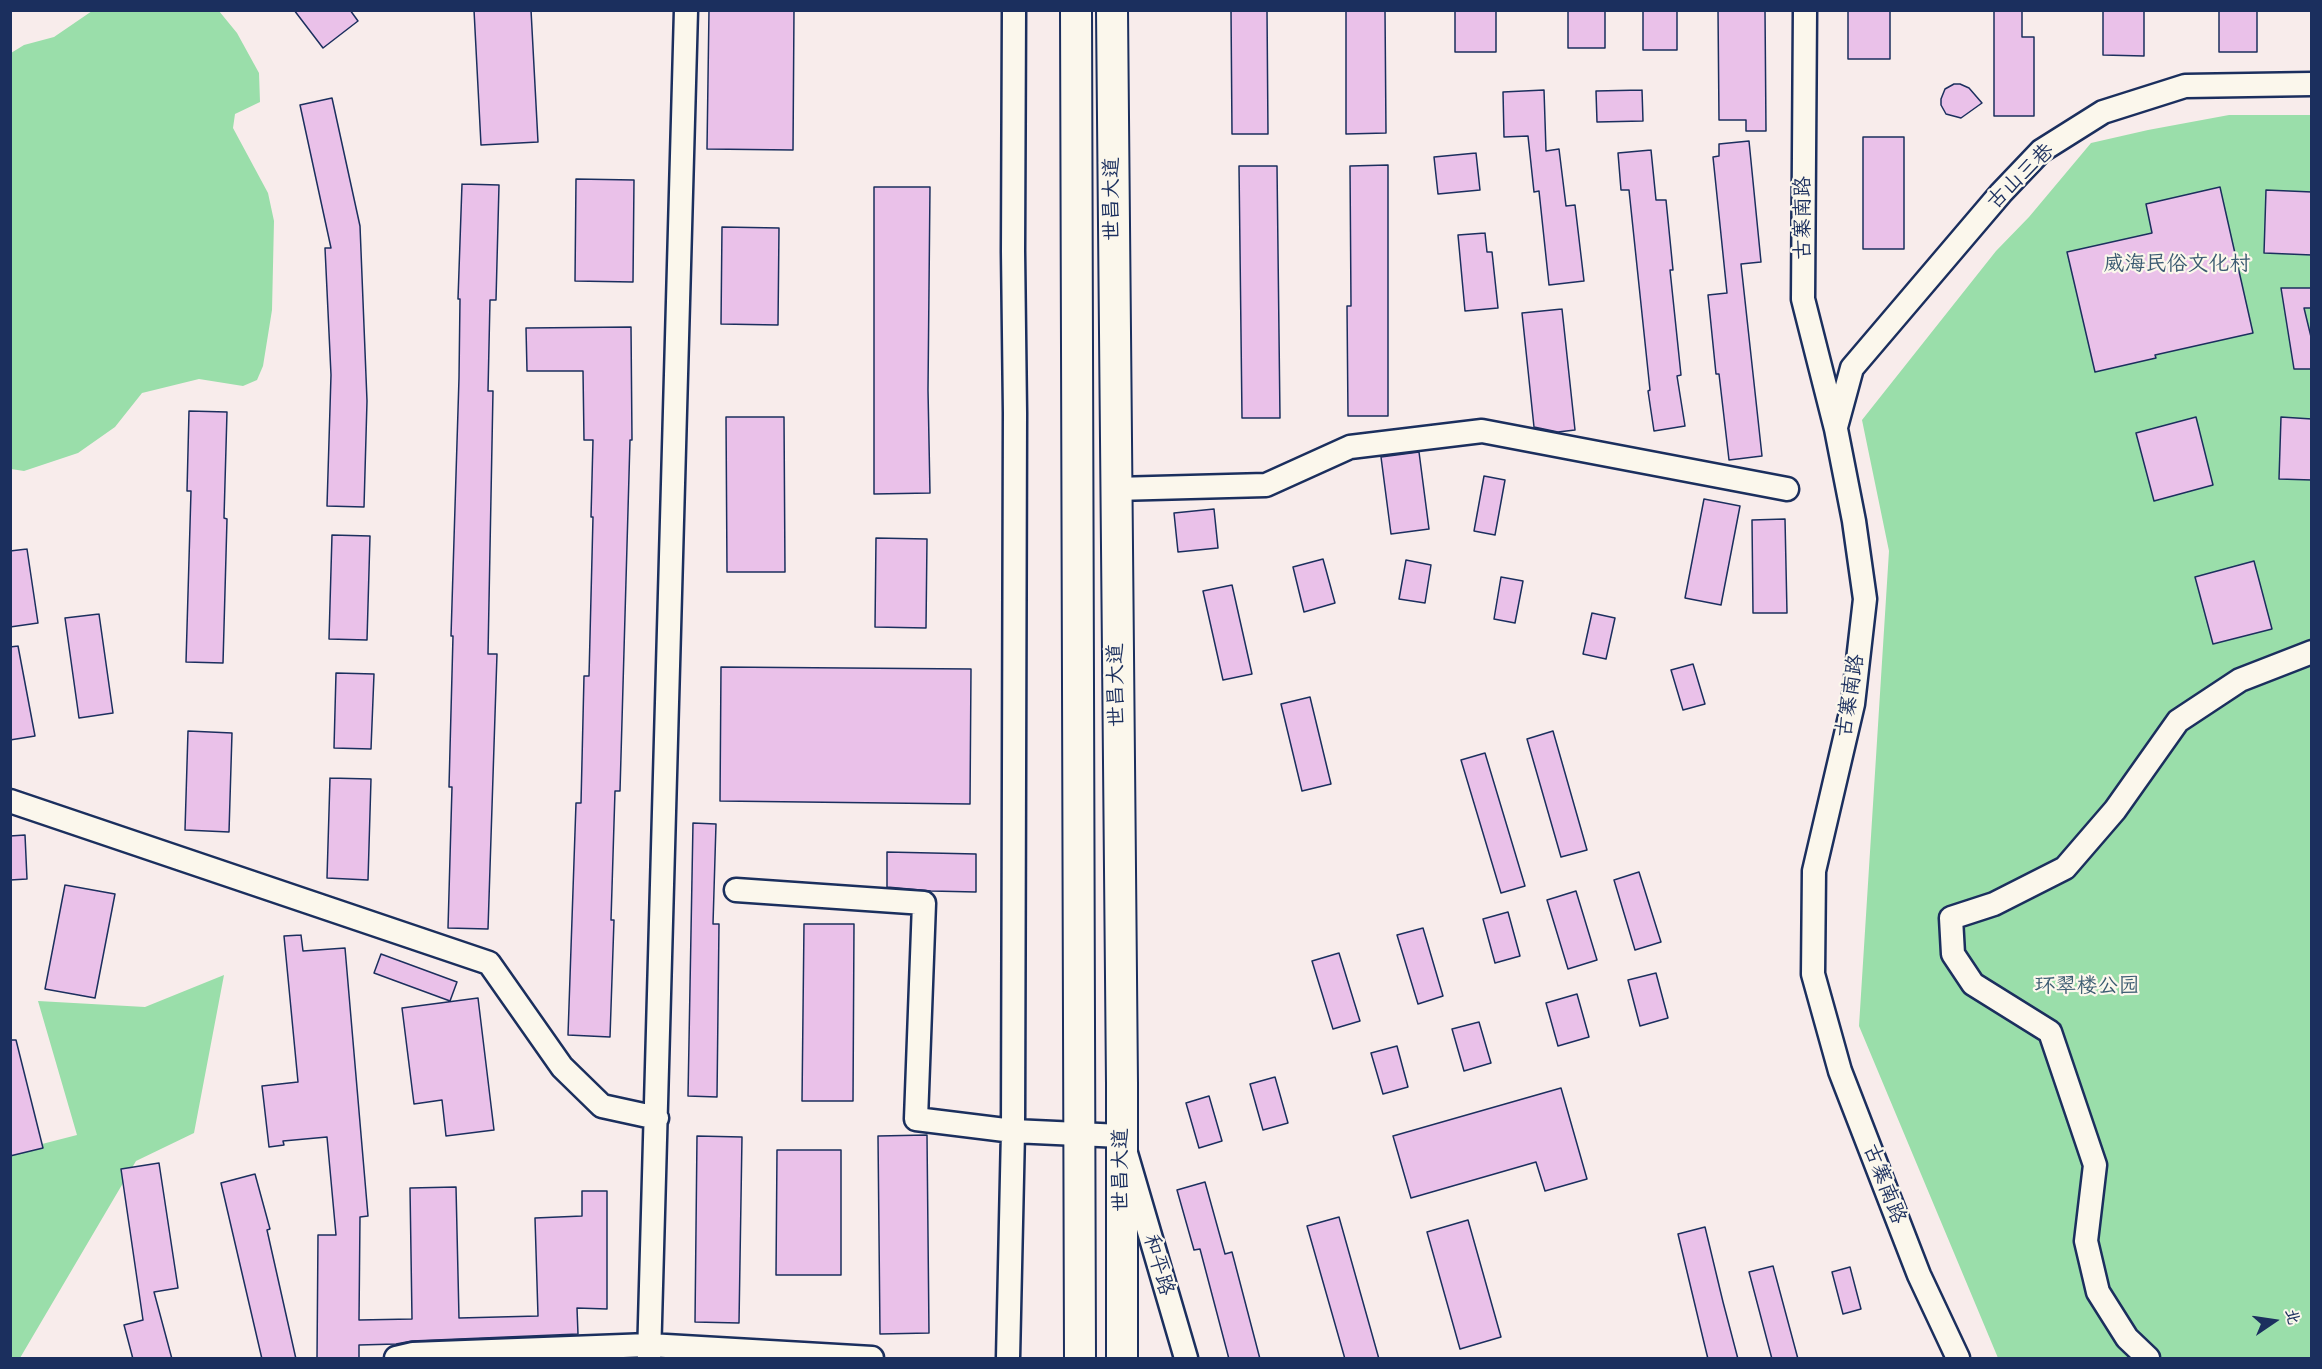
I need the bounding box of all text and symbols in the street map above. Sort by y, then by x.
street label: 古山三巷 [1982,139,2060,215]
street label: 世昌大道 [1100,157,1126,241]
street label: 古寨南路 [1791,176,1817,260]
park label: 威海民俗文化村 [2104,252,2250,278]
street label: 世昌大道 [1104,643,1130,727]
street label: 古寨南路 [1832,653,1870,739]
park label: 环翠楼公园 [2035,974,2139,1000]
street label: 世昌大道 [1109,1128,1135,1212]
street label: 古寨南路 [1857,1140,1911,1228]
street label: 和平路 [1137,1231,1179,1299]
north arrow [2244,1291,2304,1351]
text: 北 [2281,1307,2303,1327]

